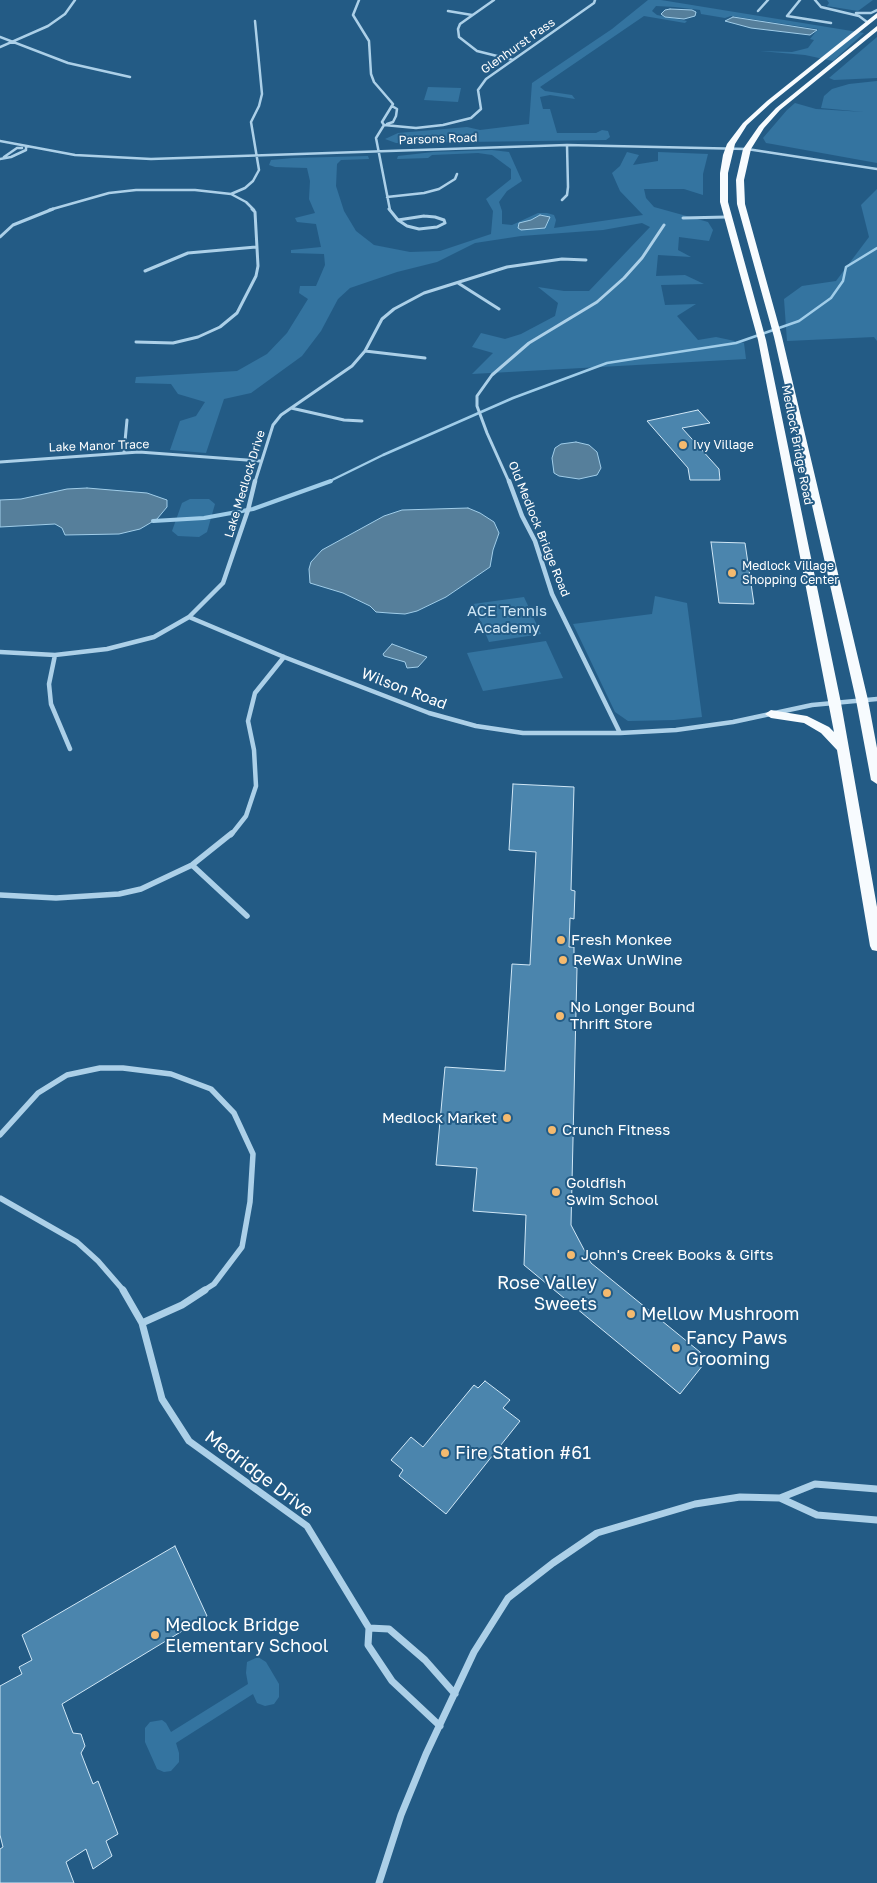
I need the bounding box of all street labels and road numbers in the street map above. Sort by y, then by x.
street label: Glenhurst Pass [478,15,558,77]
street label: Parsons Road [398,130,478,148]
street label: Medlock Bridge Road [778,384,816,506]
street label: Lake Medlock Drive [222,428,268,540]
street label: Lake Manor Trace [48,437,150,455]
street label: Old Medlock Bridge Road [505,459,573,599]
street label: Wilson Road [359,664,449,714]
street label: Medridge Drive [200,1426,318,1522]

